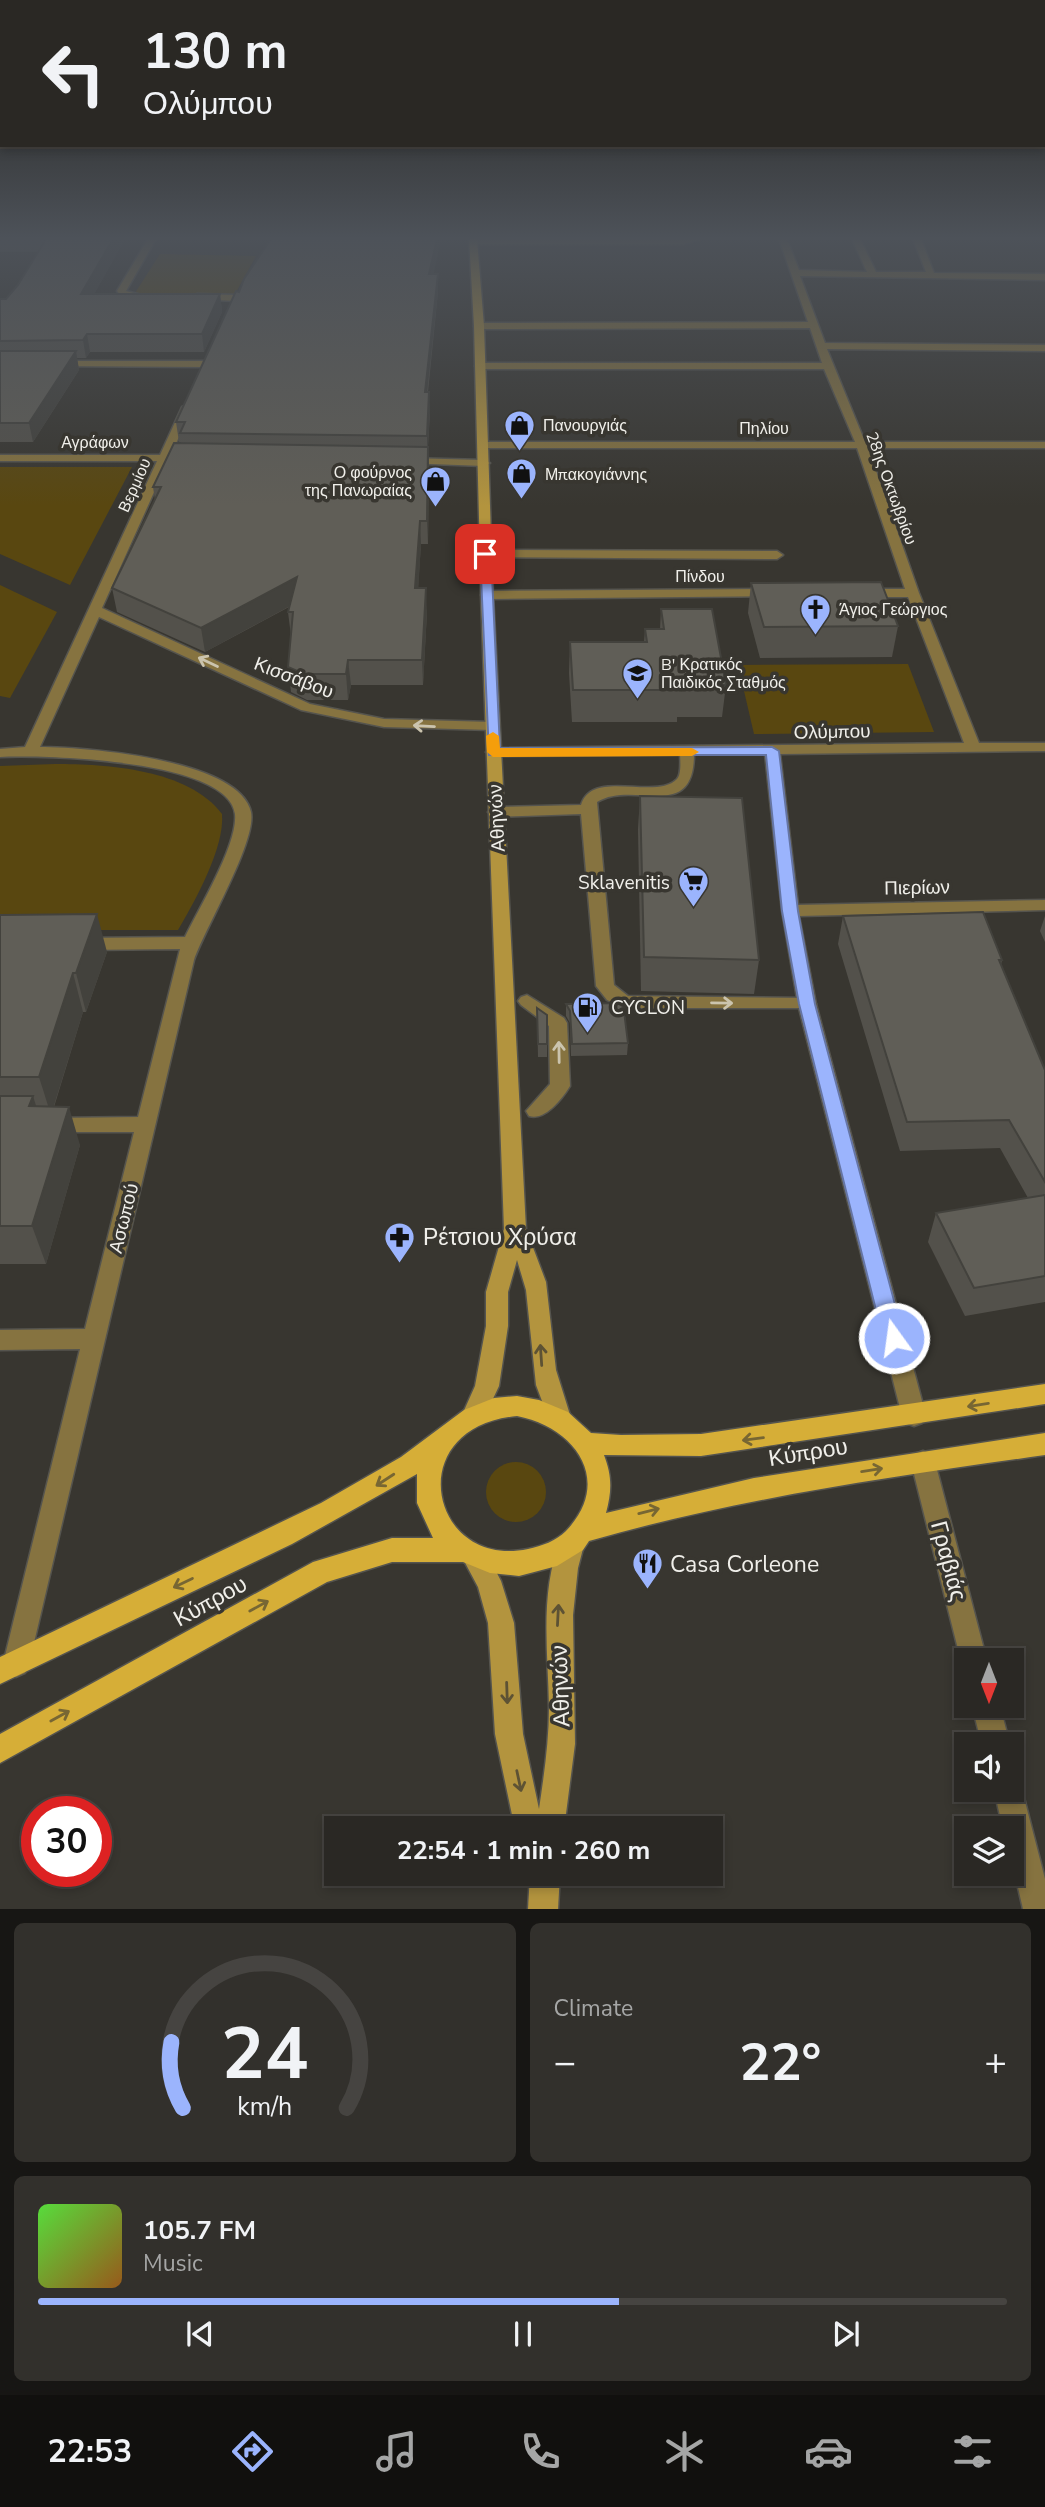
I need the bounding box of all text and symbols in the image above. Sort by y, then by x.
text: 130 m [143,18,287,85]
icon: left [28,28,119,119]
text: Ολύμπου [143,82,273,125]
shop icon: Πανουργιάς [503,408,537,452]
place label: Πανουργιάς [543,415,627,437]
street label: Πηλίου [739,418,789,440]
street label: 28ης Οκτωβρίου [860,429,922,548]
street label: Αγράφων [61,432,129,454]
street label: Βερμίου [113,455,157,516]
shop icon: Μπακογιάννης [505,457,539,501]
place label: Ο φούρνος της Πανωραίας [305,462,412,502]
shop icon: Ο φούρνος της Πανωραίας [418,464,452,508]
place label: Μπακογιάννης [545,464,647,486]
pin [455,524,515,584]
icon: arrive [466,535,504,573]
street label: Πίνδου [675,566,725,588]
church icon: Άγιος Γεώργιος [799,592,833,636]
place label: Άγιος Γεώργιος [839,599,948,621]
street label: Κισσάβου [250,651,337,705]
place label: B' Κρατικός Παιδικός Σταθμός [661,654,786,694]
one-way arrow [198,655,219,668]
school or university icon: B' Κρατικός Παιδικός Σταθμός [621,656,655,700]
street label: Ολύμπου [793,718,871,746]
one-way arrow [413,719,436,732]
street label: Αθηνών [482,783,512,852]
supermarket icon: Sklavenitis [676,865,710,909]
place label: Sklavenitis [578,870,670,896]
street label: Πιερίων [884,874,950,902]
fuel station icon: CYCLON [571,990,605,1034]
place label: CYCLON [611,995,685,1021]
one-way arrow [710,996,733,1010]
one-way arrow [553,1041,566,1064]
street label: Ασωπού [103,1180,145,1256]
pharmacy icon: Ρέτσιου Χρύσα [383,1220,417,1264]
place label: Ρέτσιου Χρύσα [423,1222,576,1253]
position arrow [857,1301,931,1375]
one-way arrow [534,1344,547,1366]
one-way arrow [967,1399,990,1412]
street label: Κύπρου [766,1431,850,1474]
one-way arrow [742,1432,764,1445]
one-way arrow [860,1463,883,1476]
one-way arrow [376,1473,396,1487]
one-way arrow [637,1504,660,1517]
street label: Γραβιάς [923,1518,974,1605]
restaurant icon: Casa Corleone [630,1547,664,1591]
place label: Casa Corleone [670,1549,819,1580]
street label: Κύπρου [168,1569,253,1634]
one-way arrow [173,1577,194,1590]
one-way arrow [248,1599,269,1612]
one-way arrow [552,1604,565,1627]
street label: Αθηνών [544,1645,577,1727]
north arrow [954,1648,1024,1718]
map controls [954,1648,1024,1886]
one-way arrow [501,1681,514,1704]
one-way arrow [49,1709,69,1723]
button: sound [954,1732,1024,1802]
one-way arrow [512,1769,526,1792]
speed limit sign: 30 [21,1796,112,1887]
button: layers [954,1816,1024,1886]
text: 22:54 · 1 min · 260 m [397,1833,650,1868]
text: Climate [554,1993,633,2024]
text: 24 [221,2005,308,2105]
text: 22° [739,2027,821,2098]
text: − [554,2037,576,2088]
text: + [984,2037,1007,2088]
text: km/h [237,2090,292,2124]
text: 105.7 FM [143,2213,256,2248]
text: Music [143,2248,203,2279]
icon: previous [181,2315,219,2353]
icon: pause [504,2315,542,2353]
icon: next [827,2315,865,2353]
icon: directions [228,2427,277,2476]
icon: music [372,2427,421,2476]
icon: phone [516,2427,565,2476]
icon: climate [660,2427,709,2476]
icon: car [804,2427,853,2476]
icon: filters [948,2427,997,2476]
text: 22:53 [48,2430,132,2473]

